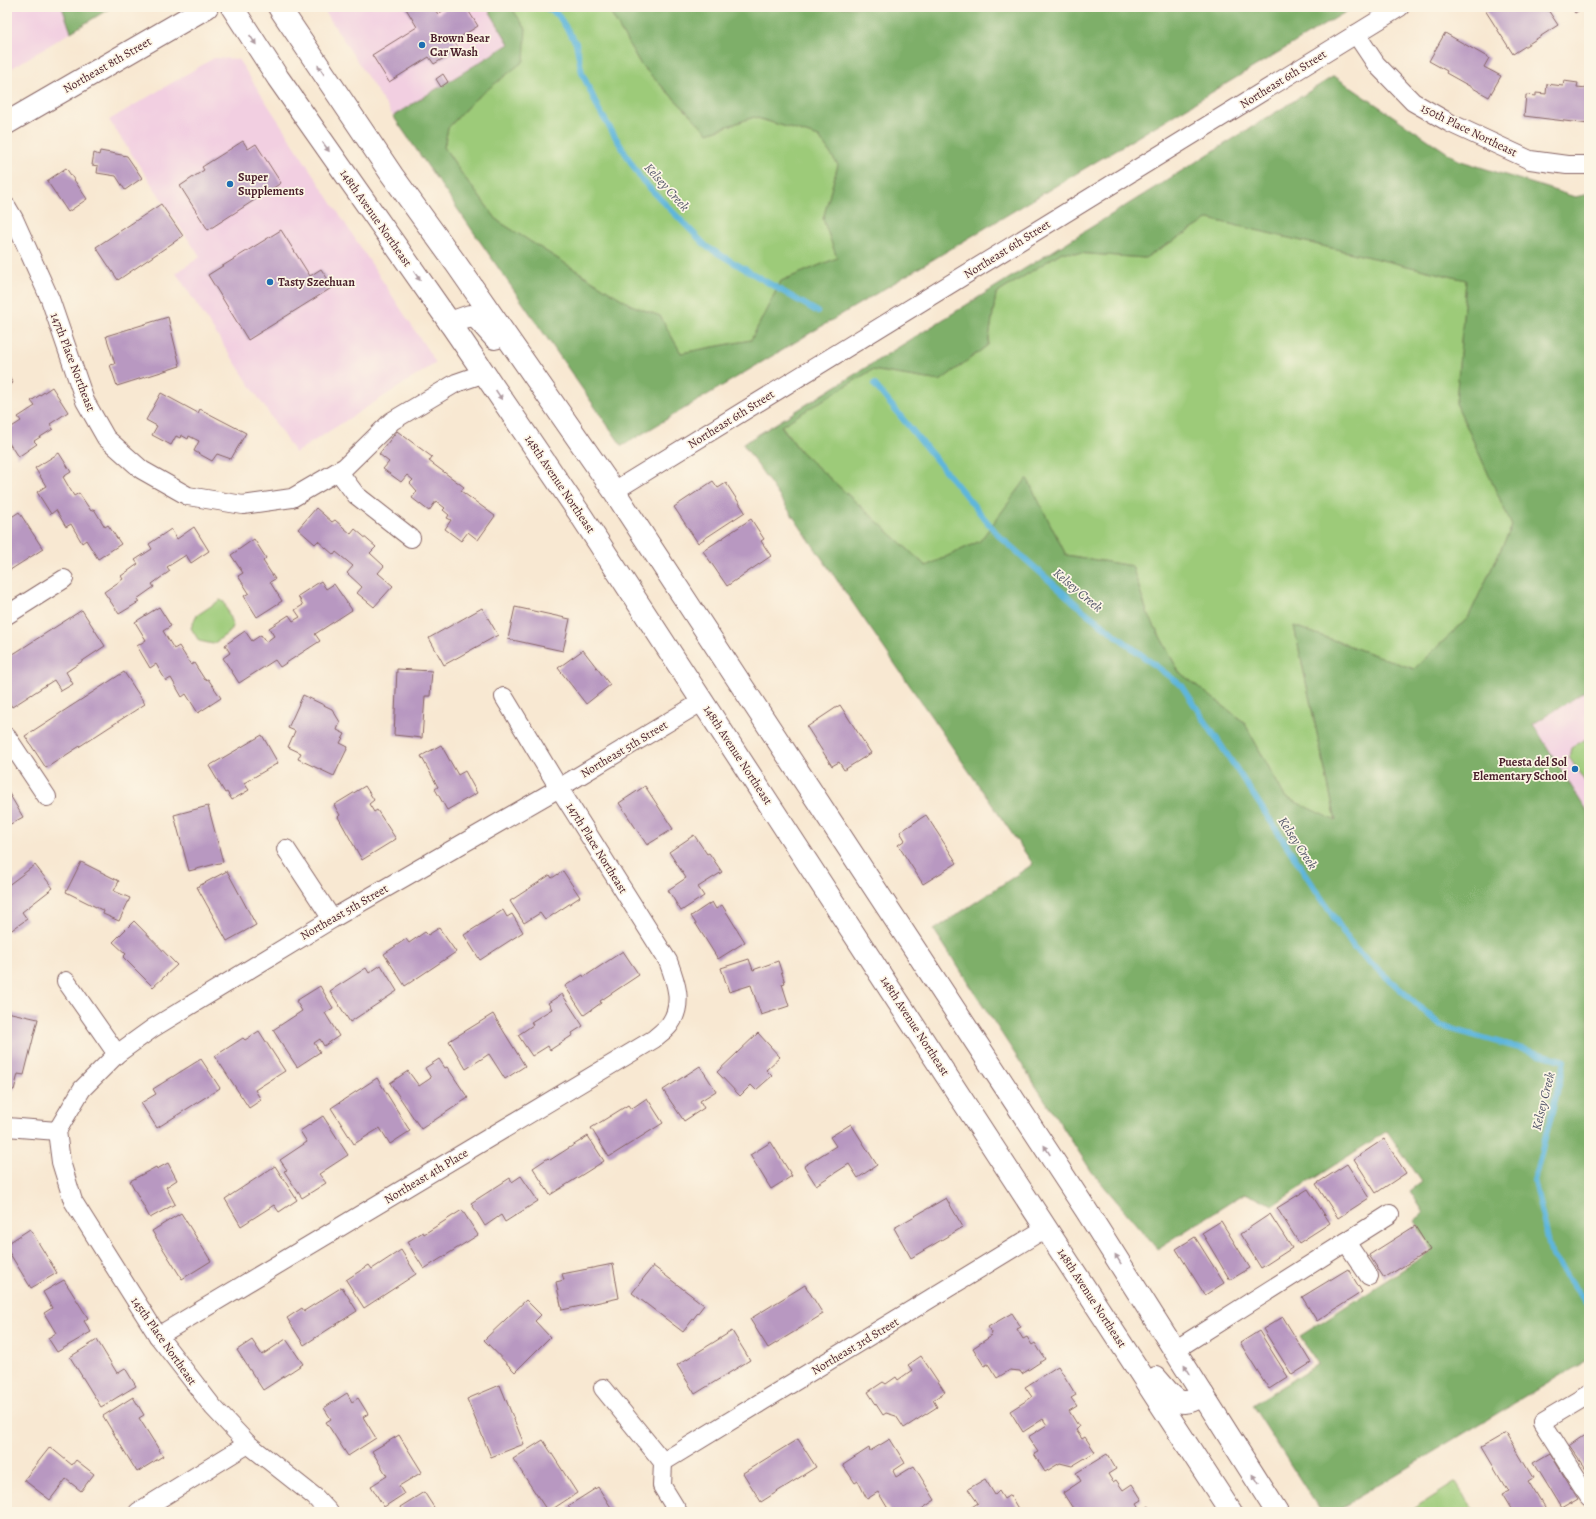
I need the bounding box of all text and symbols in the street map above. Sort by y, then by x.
place label: Brown Bear Car Wash [430,30,490,60]
street label: Northeast 8th Street [60,33,154,97]
one-way arrow [249,35,257,45]
marker: Brown Bear Car Wash [417,40,427,50]
street label: Northeast 6th Street [1237,46,1329,112]
one-way arrow [317,65,325,75]
street label: 150th Place Northeast [1418,100,1520,160]
one-way arrow [322,142,330,152]
water label: Kelsey Creek [641,159,693,215]
street label: 148th Avenue Northeast [336,166,416,270]
place label: Super Supplements [238,169,304,199]
marker: Super Supplements [225,179,235,189]
street label: Northeast 6th Street [961,216,1053,282]
one-way arrow [413,271,421,282]
place label: Tasty Szechuan [278,274,355,290]
marker: Tasty Szechuan [265,277,275,287]
street label: 147th Place Northeast [47,310,99,414]
street label: Northeast 6th Street [685,386,777,452]
one-way arrow [495,389,503,400]
street label: 148th Avenue Northeast [521,432,599,536]
water label: Kelsey Creek [1050,564,1106,616]
street label: 148th Avenue Northeast [700,702,776,808]
street label: Northeast 5th Street [578,717,671,781]
place label: Puesta del Sol Elementary School [1473,754,1568,784]
marker: Puesta del Sol Elementary School [1570,764,1580,774]
street label: 147th Place Northeast [563,800,631,896]
water label: Kelsey Creek [1275,813,1321,873]
street label: Northeast 5th Street [297,880,391,944]
street label: 148th Avenue Northeast [877,973,953,1079]
water label: Kelsey Creek [1528,1070,1558,1132]
street label: Northeast 4th Place [381,1145,471,1207]
one-way arrow [1043,1145,1051,1155]
street label: 148th Avenue Northeast [1054,1245,1130,1351]
one-way arrow [1114,1253,1121,1265]
street label: 145th Place Northeast [128,1294,200,1388]
street label: Northeast 3rd Street [808,1314,902,1378]
one-way arrow [1183,1364,1191,1374]
one-way arrow [1253,1473,1260,1485]

